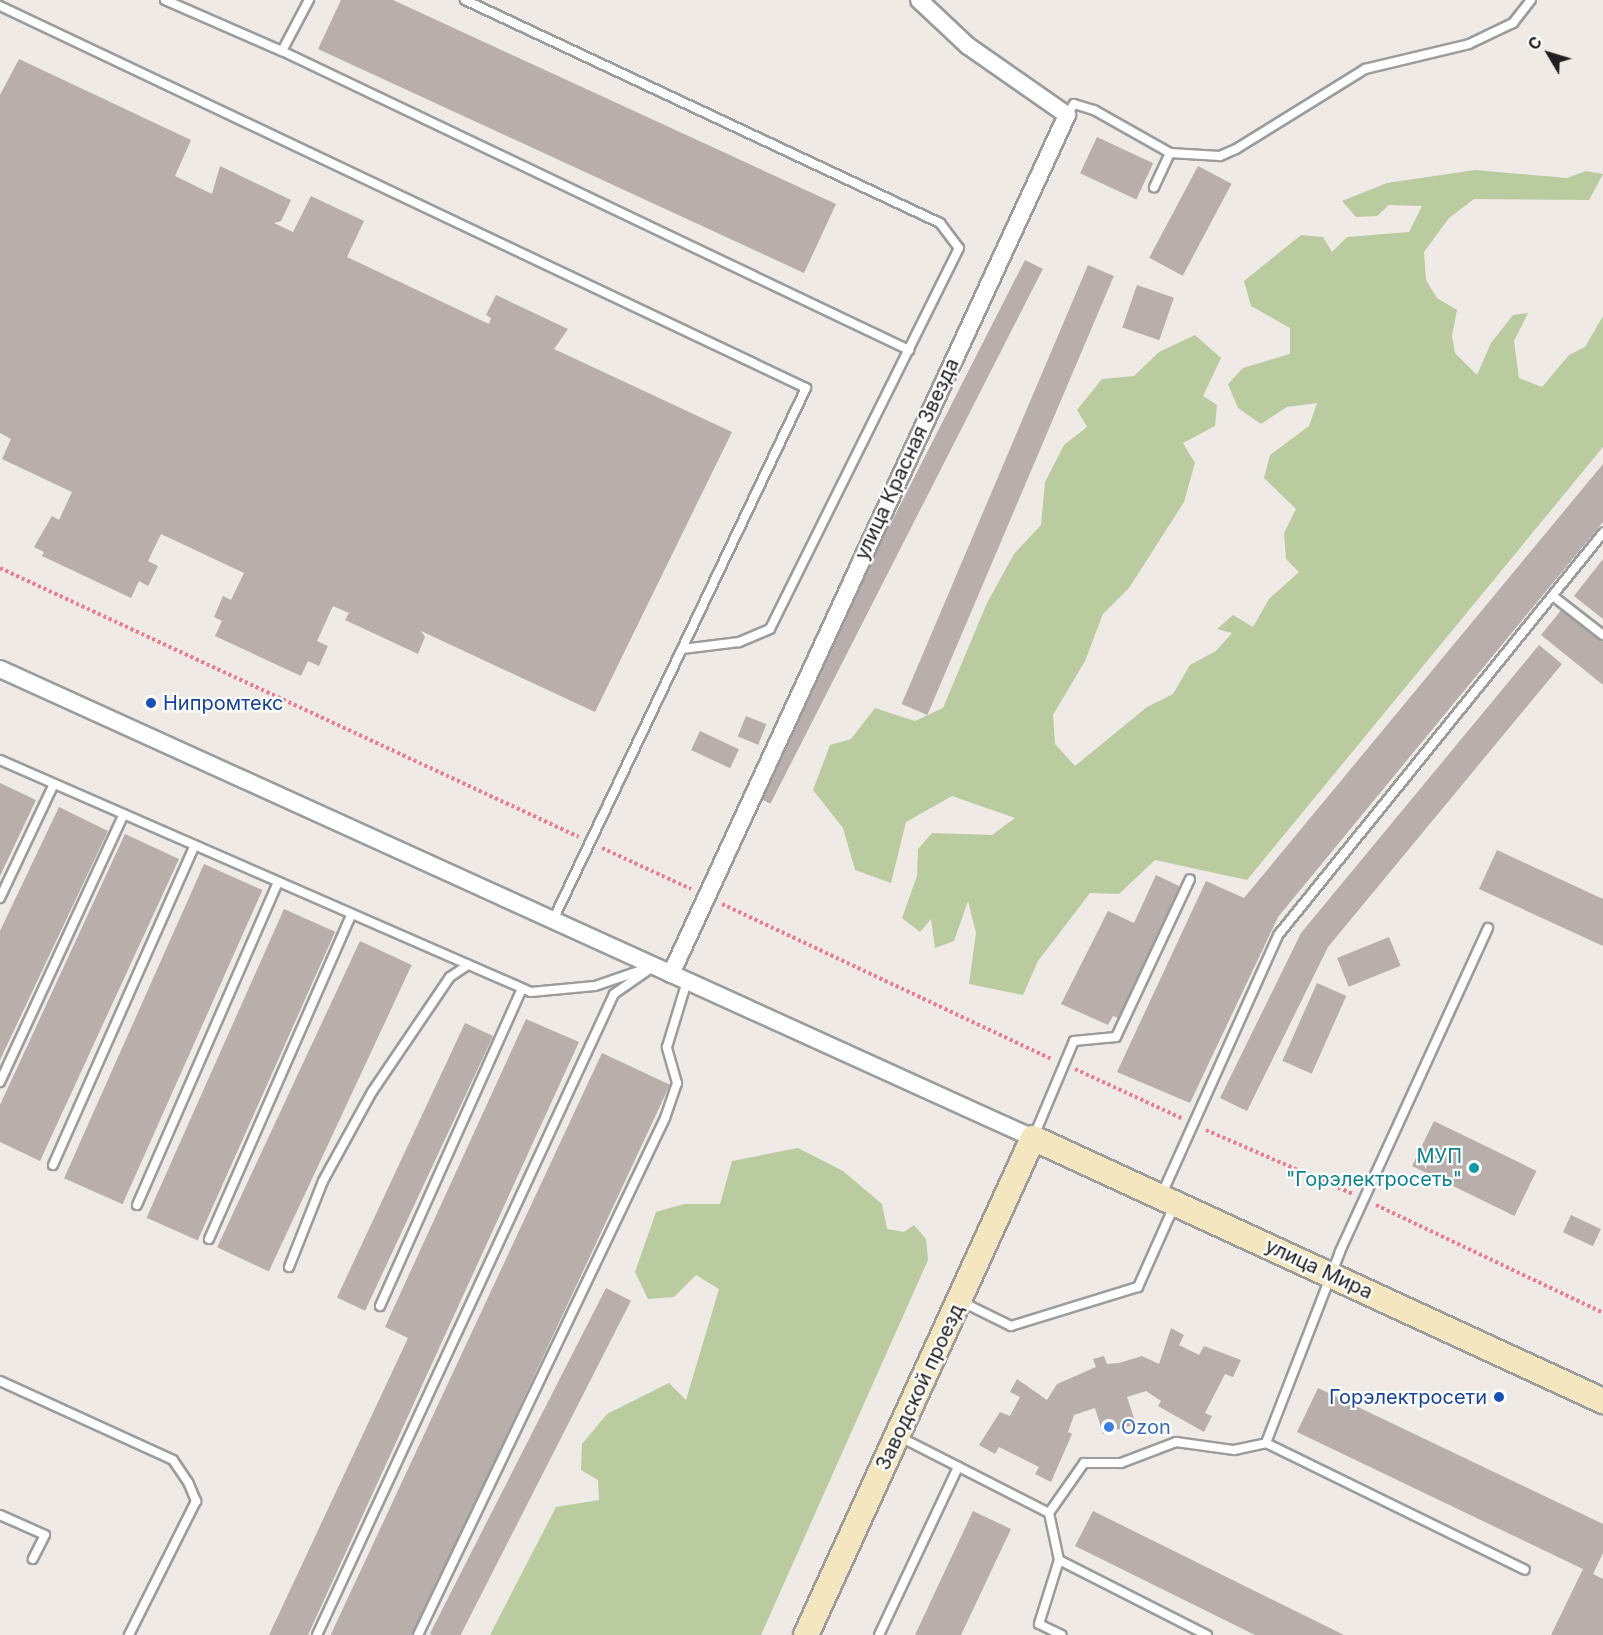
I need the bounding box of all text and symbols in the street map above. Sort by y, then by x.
north arrow [1519,24,1579,84]
text: С [1523,32,1546,54]
street label: улица Красная Звезда [850,354,964,564]
place label: Нипромтекс [163,691,284,715]
marker: Нипромтекс [144,696,158,710]
place label: МУП "Горэлектросеть" [1286,1144,1462,1191]
marker: МУП "Горэлектросеть" [1467,1161,1481,1175]
street label: улица Мира [1261,1234,1377,1304]
street label: Заводской проезд [871,1300,969,1474]
place label: Горэлектросети [1329,1385,1487,1409]
marker: Горэлектросети [1492,1390,1506,1404]
place label: Ozon [1121,1415,1171,1439]
marker: Ozon [1102,1420,1116,1434]

